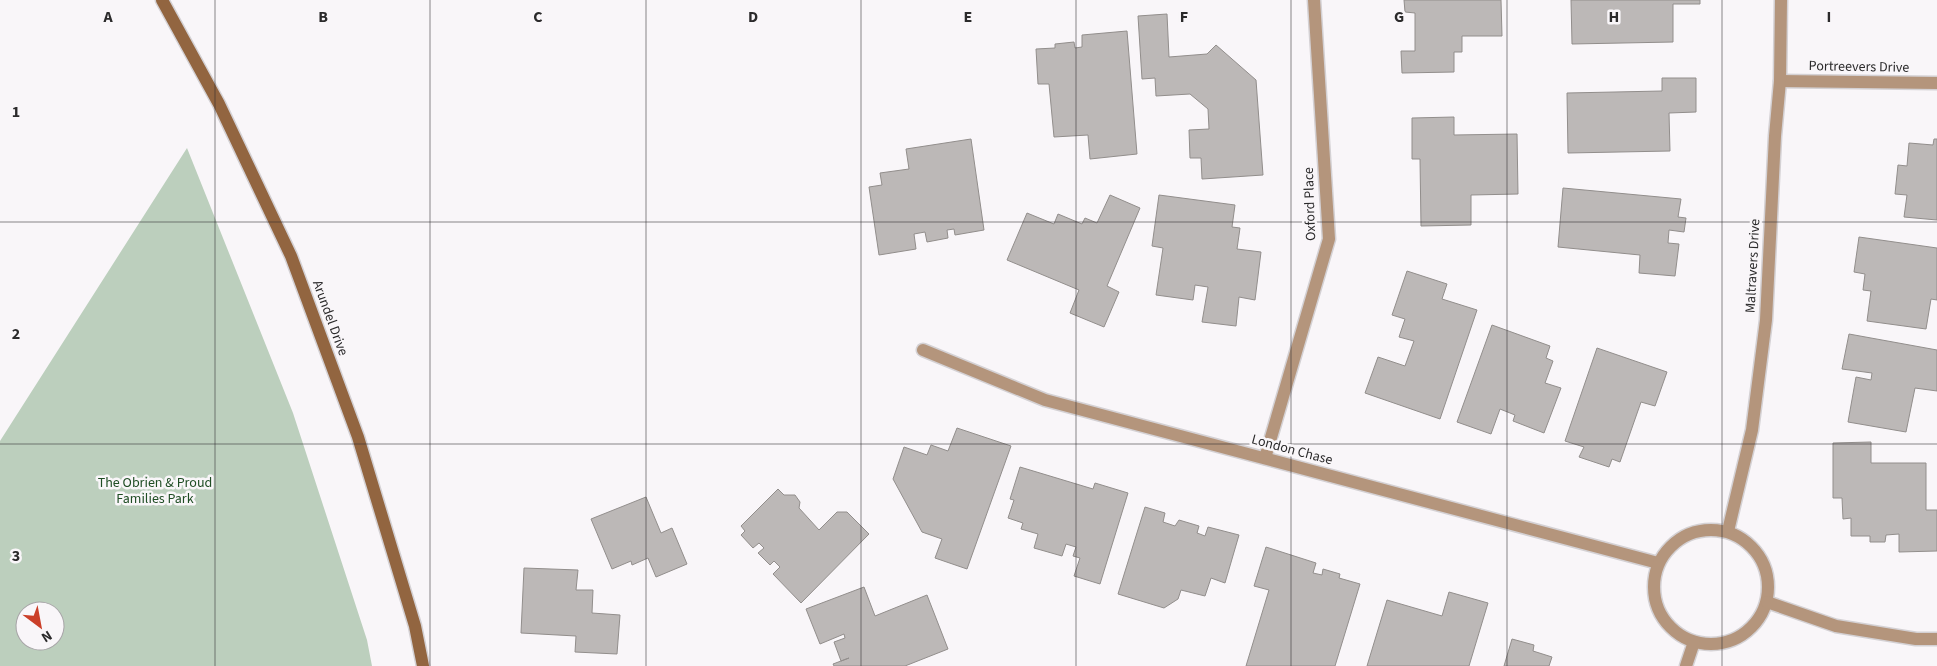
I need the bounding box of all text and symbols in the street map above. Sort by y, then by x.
text: A [102,6,113,28]
text: B [318,6,328,28]
text: C [533,6,543,28]
text: D [748,6,758,28]
text: E [964,6,972,28]
text: F [1180,6,1188,28]
text: G [1394,6,1404,28]
text: H [1609,6,1619,28]
text: I [1827,6,1831,28]
street label: Portreevers Drive [1808,56,1910,78]
text: 1 [12,101,20,123]
street label: Oxford Place [1299,167,1321,241]
street label: Maltravers Drive [1741,218,1765,314]
street label: Arundel Drive [307,277,353,359]
text: 2 [12,323,20,345]
street label: London Chase [1249,430,1335,470]
park label: The Obrien & Proud Families Park [98,473,212,509]
text: 3 [12,545,20,567]
north arrow [15,601,65,651]
text: N [37,625,56,647]

